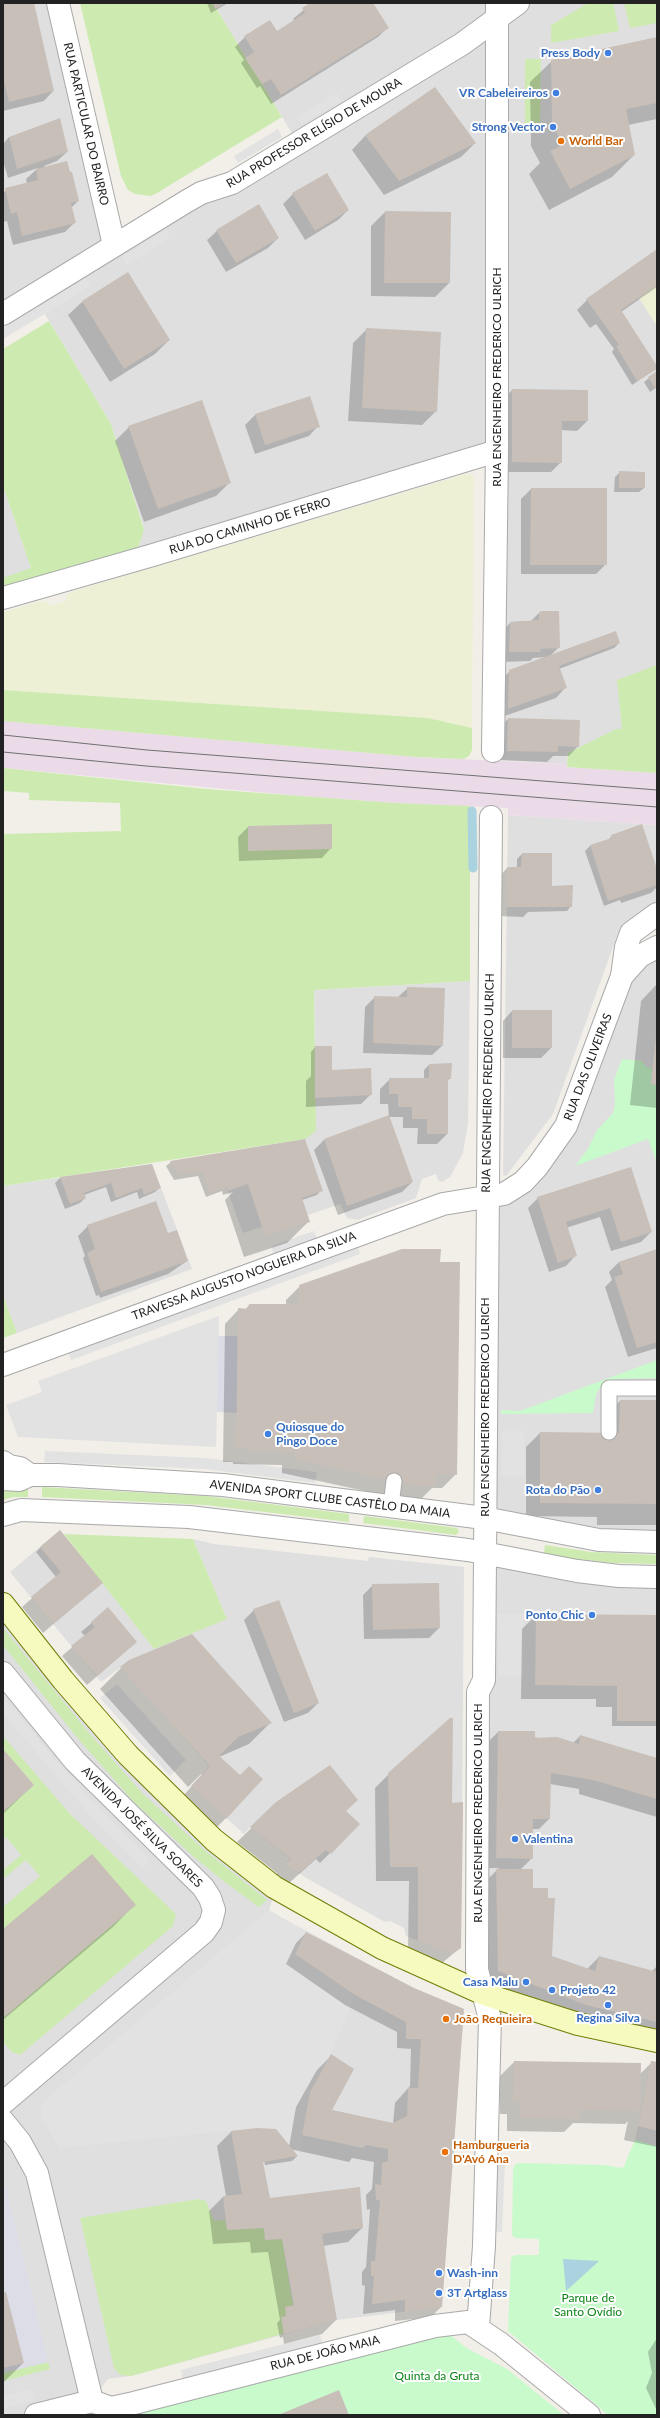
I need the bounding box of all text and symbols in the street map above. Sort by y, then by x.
street label: RUA PARTICULAR DO BAIRRO [60,41,112,207]
place label: Press Body [541,46,600,60]
marker: Press Body [603,48,613,58]
street label: RUA PROFESSOR ELÍSIO DE MOURA [224,75,404,191]
place label: VR Cabeleireiros [459,86,548,100]
marker: VR Cabeleireiros [551,88,561,98]
place label: Strong Vector [472,120,545,134]
marker: Strong Vector [548,122,558,132]
place label: World Bar [569,134,623,148]
marker: World Bar [556,136,566,146]
street label: RUA ENGENHEIRO FREDERICO ULRICH [490,267,504,487]
street label: RUA DO CAMINHO DE FERRO [167,495,333,557]
street label: RUA ENGENHEIRO FREDERICO ULRICH [479,973,497,1193]
street label: RUA DAS OLIVEIRAS [561,1011,615,1123]
street label: TRAVESSA AUGUSTO NOGUEIRA DA SILVA [130,1229,358,1323]
street label: RUA ENGENHEIRO FREDERICO ULRICH [478,1297,492,1517]
place label: Quiosque do Pingo Doce [276,1420,344,1448]
marker: Quiosque do Pingo Doce [263,1429,273,1439]
street label: AVENIDA SPORT CLUBE CASTÊLO DA MAIA [209,1477,451,1521]
place label: Rota do Pão [526,1483,590,1497]
marker: Rota do Pão [593,1485,603,1495]
place label: Ponto Chic [526,1608,584,1622]
marker: Ponto Chic [587,1610,597,1620]
street label: RUA ENGENHEIRO FREDERICO ULRICH [471,1703,485,1923]
street label: AVENIDA JOSÉ SILVA SOARES [79,1764,205,1890]
place label: Valentina [523,1832,573,1846]
marker: Valentina [510,1834,520,1844]
place label: Casa Malu [463,1975,518,1989]
marker: Casa Malu [521,1977,531,1987]
place label: Projeto 42 [560,1983,616,1997]
marker: Projeto 42 [547,1985,557,1995]
marker: Regina Silva [603,2000,613,2010]
place label: Regina Silva [576,2011,640,2025]
place label: João Requieira [454,2012,532,2026]
marker: João Requieira [441,2014,451,2024]
place label: Hamburgueria D'Avó Ana [453,2138,529,2166]
marker: Hamburgueria D'Avó Ana [440,2147,450,2157]
place label: Wash-inn [447,2266,498,2280]
marker: Wash-inn [434,2268,444,2278]
place label: 3T Artglass [447,2286,507,2300]
marker: 3T Artglass [434,2288,444,2298]
park label: Parque de Santo Ovídio [554,2291,622,2319]
street label: RUA DE JOÃO MAIA [269,2332,381,2374]
park label: Quinta da Gruta [395,2369,479,2383]

